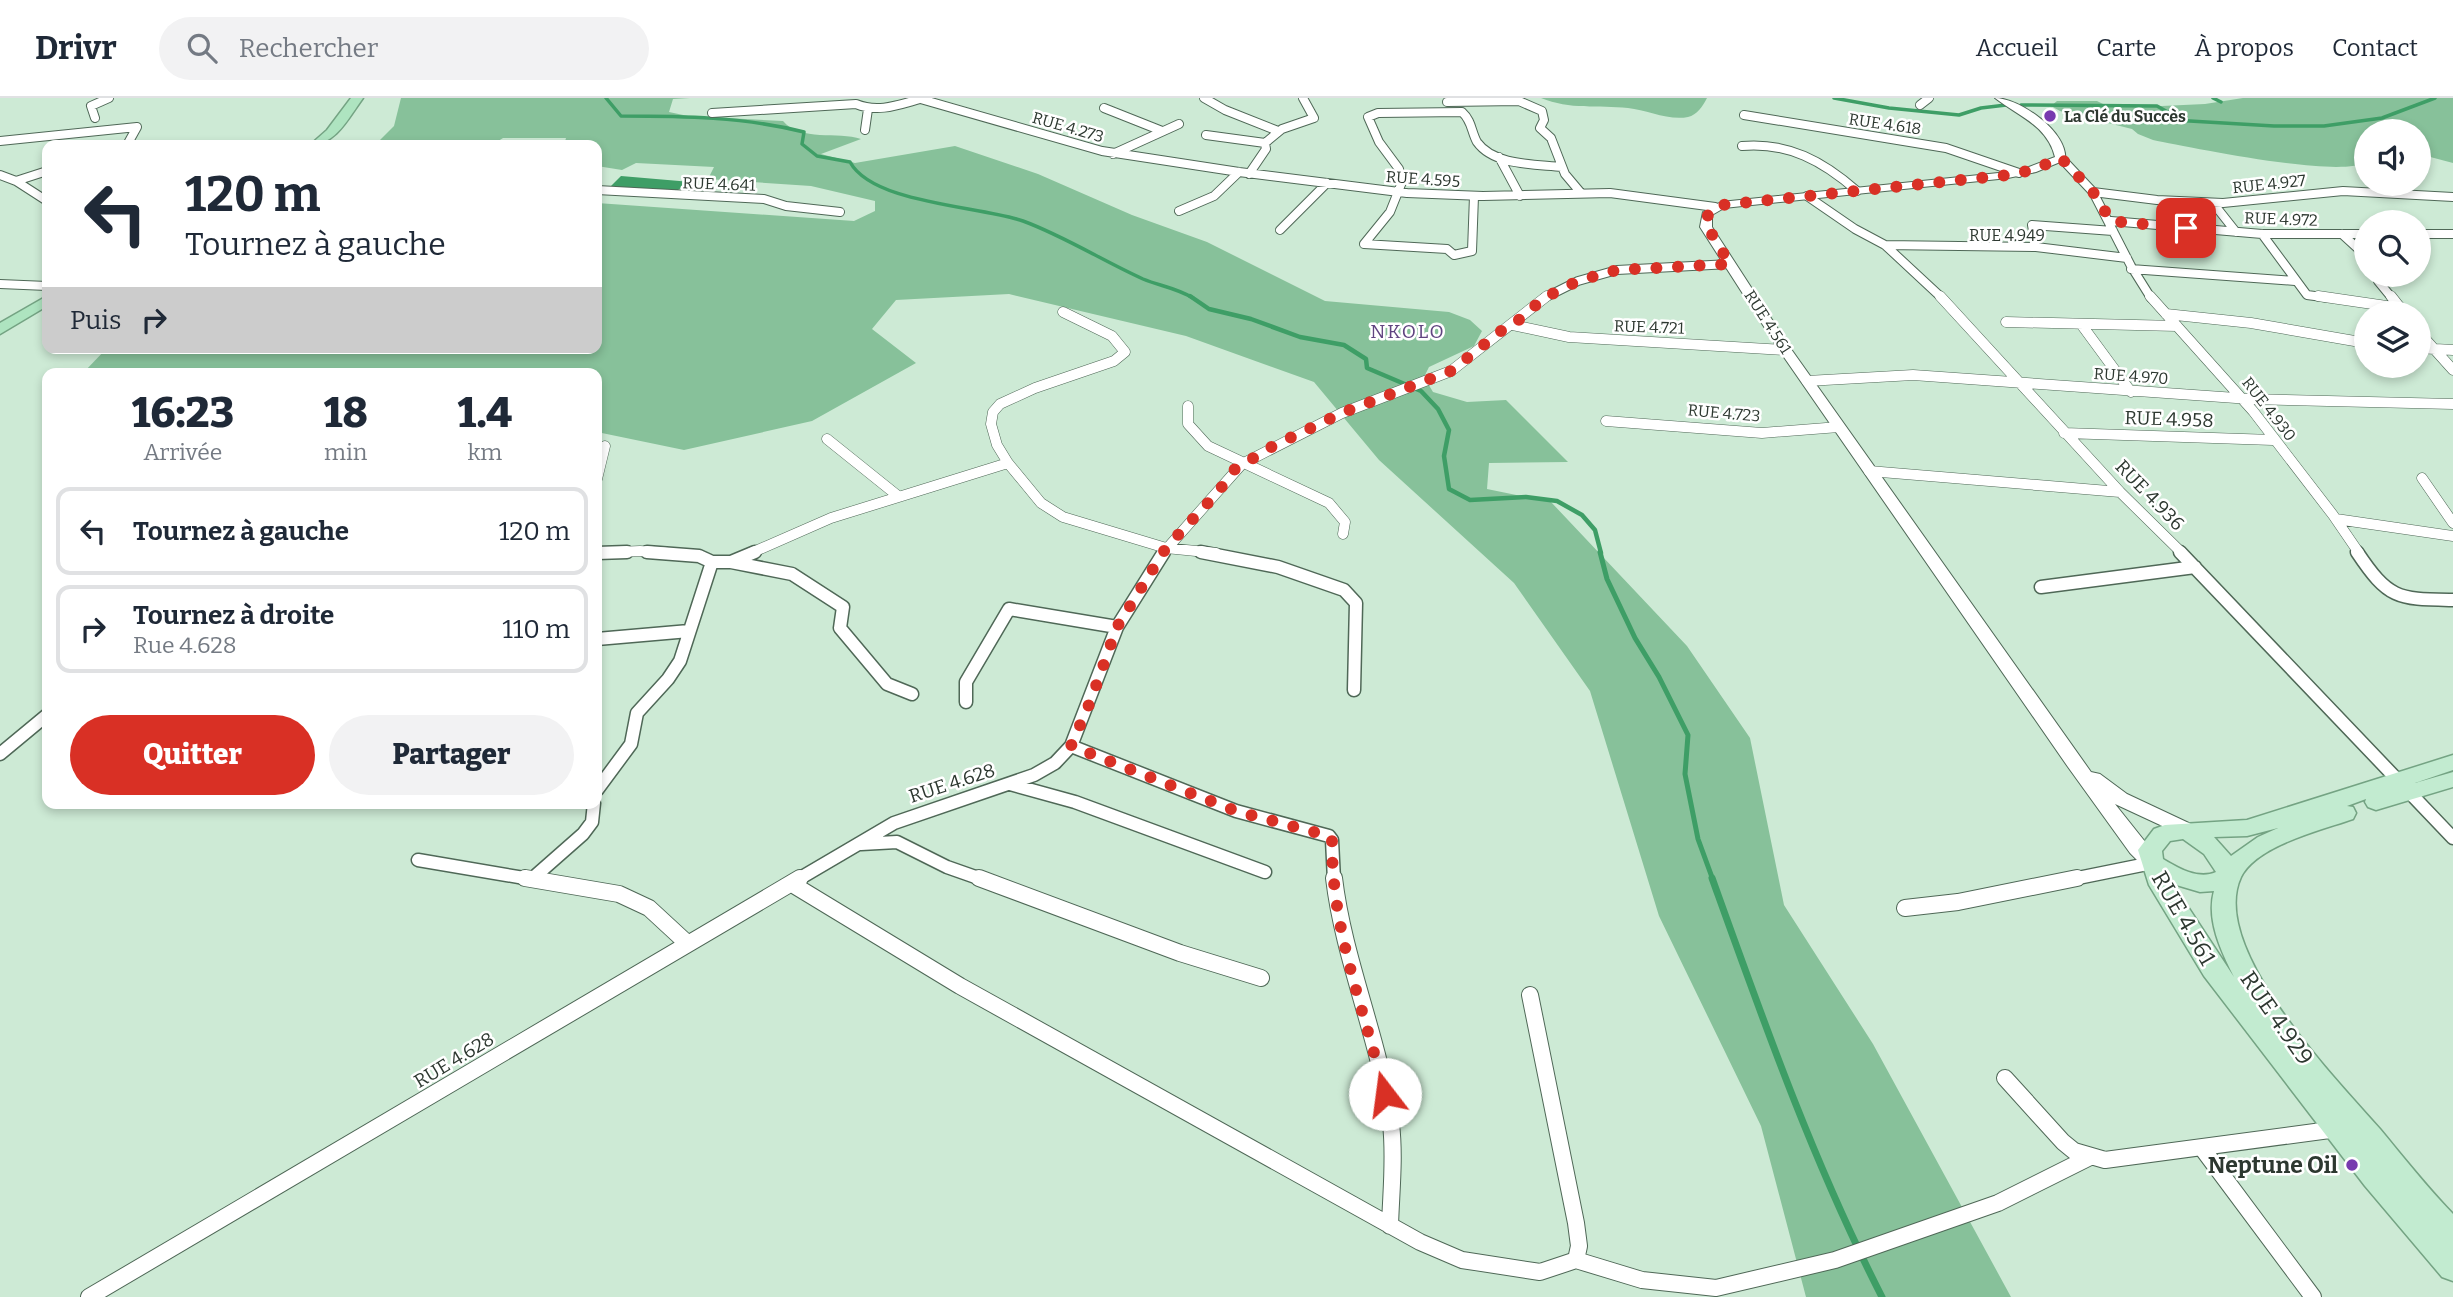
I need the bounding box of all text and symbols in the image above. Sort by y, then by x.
search box [159,17,649,80]
text: Drivr [35,28,117,68]
icon: search [183,29,221,67]
text: Rechercher [239,33,378,64]
text: Accueil [1976,34,2058,62]
text: Carte [2096,34,2156,62]
text: À propos [2194,34,2294,62]
text: Contact [2332,34,2418,62]
place label: La Clé du Succès [2064,107,2186,126]
street label: RUE 4.273 [1030,108,1106,146]
marker: La Clé du Succès [2042,108,2058,124]
street label: RUE 4.618 [1848,110,1922,138]
map controls [2354,119,2431,378]
button: sound [2354,119,2431,196]
text: 120 m [185,165,320,224]
street label: RUE 4.595 [1385,167,1461,191]
icon: left [70,168,161,259]
street label: RUE 4.927 [2231,171,2307,197]
street label: RUE 4.641 [682,173,756,195]
pin [2156,198,2216,258]
street label: RUE 4.972 [2244,208,2318,230]
icon: arrive [2167,209,2205,247]
button: search [2354,210,2431,287]
text: Tournez à gauche [185,225,446,263]
street label: RUE 4.949 [1969,226,2045,245]
street label: RUE 4.561 [1740,287,1796,358]
icon: right [135,301,173,339]
button: layers [2354,301,2431,378]
text: Puis [70,305,121,336]
street label: RUE 4.721 [1614,316,1685,338]
district label: NKOLO [1370,320,1446,343]
street label: RUE 4.970 [2093,364,2169,388]
street label: RUE 4.930 [2238,373,2300,445]
text: 16:23 [132,388,234,438]
text: 18 [324,388,368,438]
text: 1.4 [458,388,512,438]
street label: RUE 4.723 [1687,400,1761,426]
street label: RUE 4.958 [2124,406,2214,432]
text: Arrivée [143,438,222,466]
text: min [324,438,367,466]
text: km [468,438,502,466]
street label: RUE 4.936 [2111,455,2189,535]
icon: left [74,512,112,550]
text: Tournez à gauche [133,516,349,547]
text: 120 m [499,516,570,547]
text: Tournez à droite [133,600,334,631]
icon: right [74,610,112,648]
text: 110 m [502,614,570,645]
text: Rue 4.628 [133,631,237,659]
button: Quitter [70,715,315,795]
button: Partager [329,715,574,795]
street label: RUE 4.628 [906,758,998,808]
street label: RUE 4.561 [2146,866,2222,971]
street label: RUE 4.929 [2235,966,2319,1070]
street label: RUE 4.628 [410,1027,498,1093]
position arrow [1348,1057,1422,1131]
place label: Neptune Oil [2208,1151,2338,1179]
marker: Neptune Oil [2344,1157,2360,1173]

